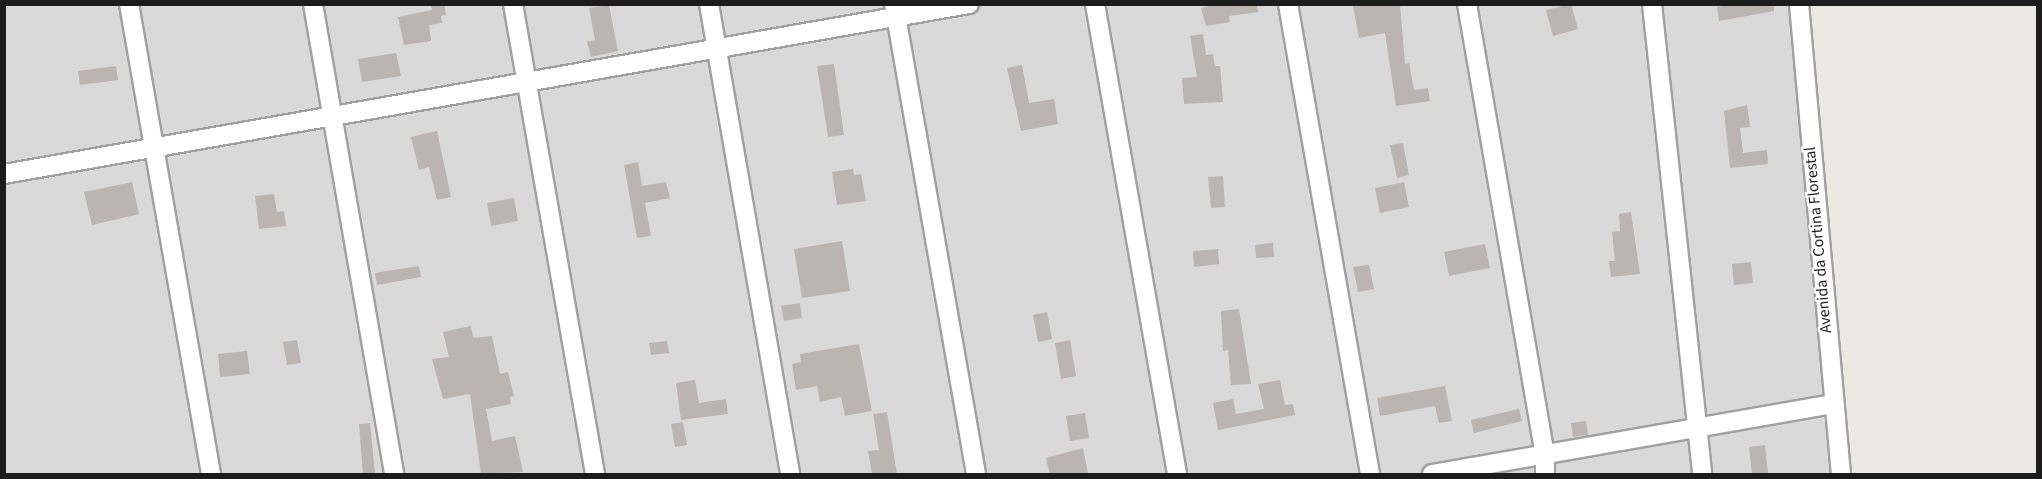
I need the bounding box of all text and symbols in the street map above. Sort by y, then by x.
street label: Avenida da Cortina Florestal [1800,146,1836,334]

